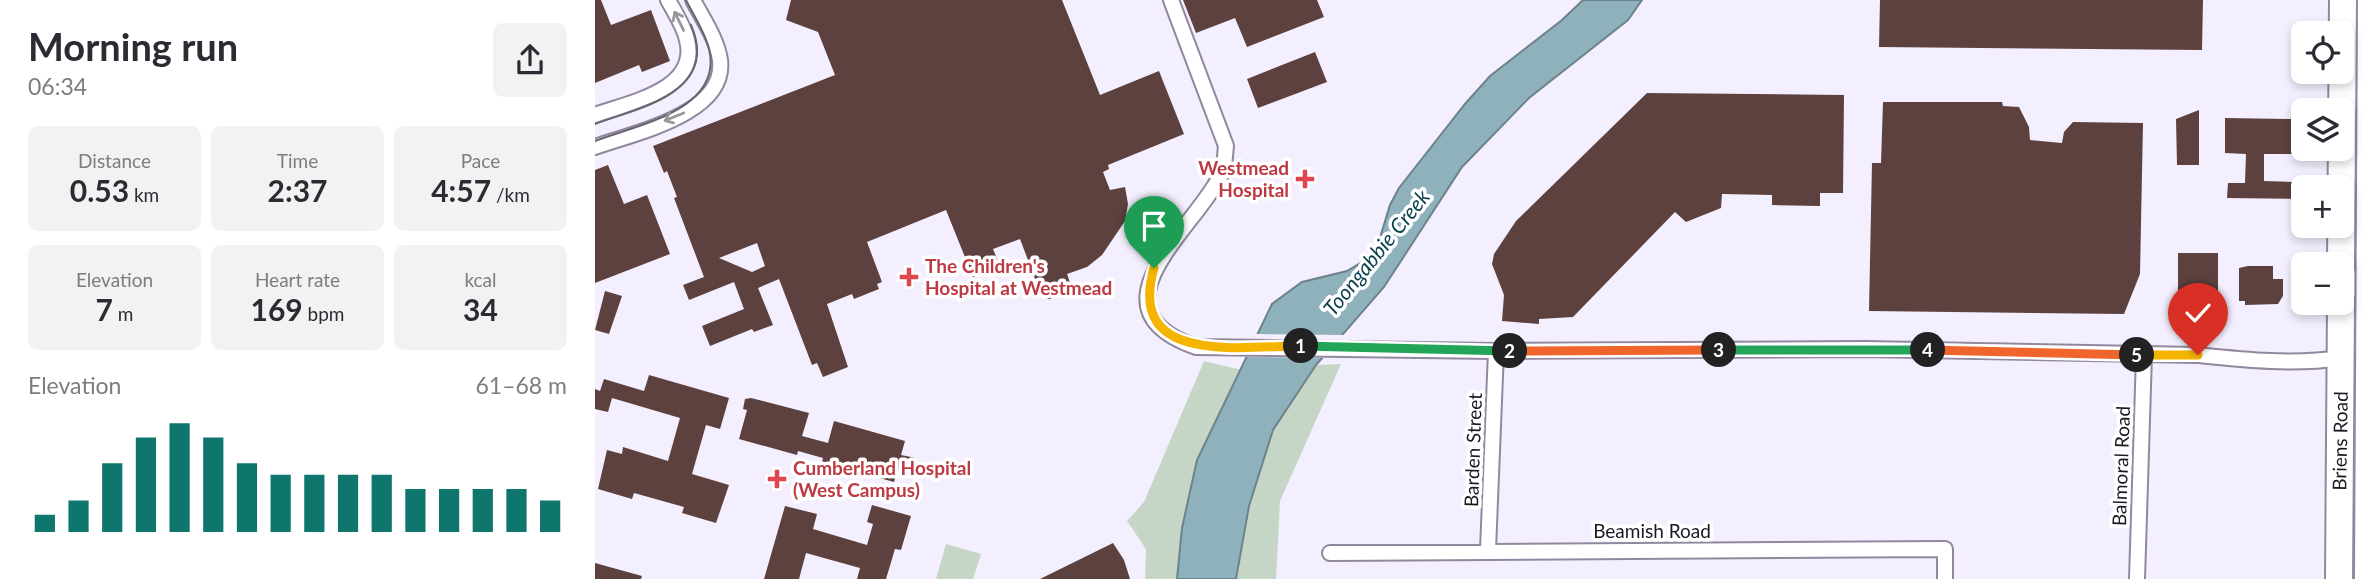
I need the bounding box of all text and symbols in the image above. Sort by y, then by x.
one-way arrow [671,11,685,32]
map controls [2291,21,2354,315]
button: locate [2291,21,2354,84]
text: Morning run [28,23,238,69]
button: share [493,23,567,97]
text: 06:34 [28,72,87,100]
button: layers [2291,98,2354,161]
one-way arrow [664,112,685,125]
text: Distance [78,149,151,172]
text: Time [277,149,318,172]
text: Pace [461,149,500,172]
place label: Westmead Hospital [1198,156,1289,201]
marker: Westmead Hospital [1295,169,1315,189]
text: 0.53 [70,172,129,208]
text: 2:37 [268,172,327,208]
text: 4:57 [431,172,491,208]
button: + [2291,175,2354,238]
text: km [129,183,159,206]
text: /km [491,183,530,206]
water label: Toongabbie Creek [1318,183,1435,320]
pin [1124,196,1184,268]
icon: arrive [1135,207,1173,245]
button: − [2291,252,2354,315]
place label: The Children's Hospital at Westmead [925,254,1112,299]
marker: The Children's Hospital at Westmead [899,267,919,287]
text: Elevation [76,268,153,291]
text: Heart rate [255,268,340,291]
text: kcal [464,268,497,291]
pin [2168,283,2228,355]
text: 7 [96,291,113,327]
text: 169 [251,291,303,327]
text: 34 [463,291,498,327]
icon: check [2179,294,2217,332]
text: m [113,302,133,325]
text: bpm [303,302,344,325]
pin: 1 [1283,328,1319,364]
pin: 3 [1701,332,1737,368]
pin: 4 [1911,332,1945,368]
text: 1 [1295,334,1306,357]
pin: 2 [1493,334,1527,368]
text: 3 [1713,338,1724,361]
text: 4 [1922,338,1933,361]
pin: 5 [2119,338,2155,372]
text: 2 [1504,339,1515,362]
text: 5 [2131,343,2142,366]
text: Elevation [28,371,121,399]
text: 61–68 m [475,371,567,399]
street label: Briens Road [2327,391,2352,491]
street label: Barden Street [1459,392,1486,507]
street label: Balmoral Road [2107,406,2134,526]
place label: Cumberland Hospital (West Campus) [793,456,971,501]
marker: Cumberland Hospital (West Campus) [767,469,787,489]
street label: Beamish Road [1593,519,1711,542]

